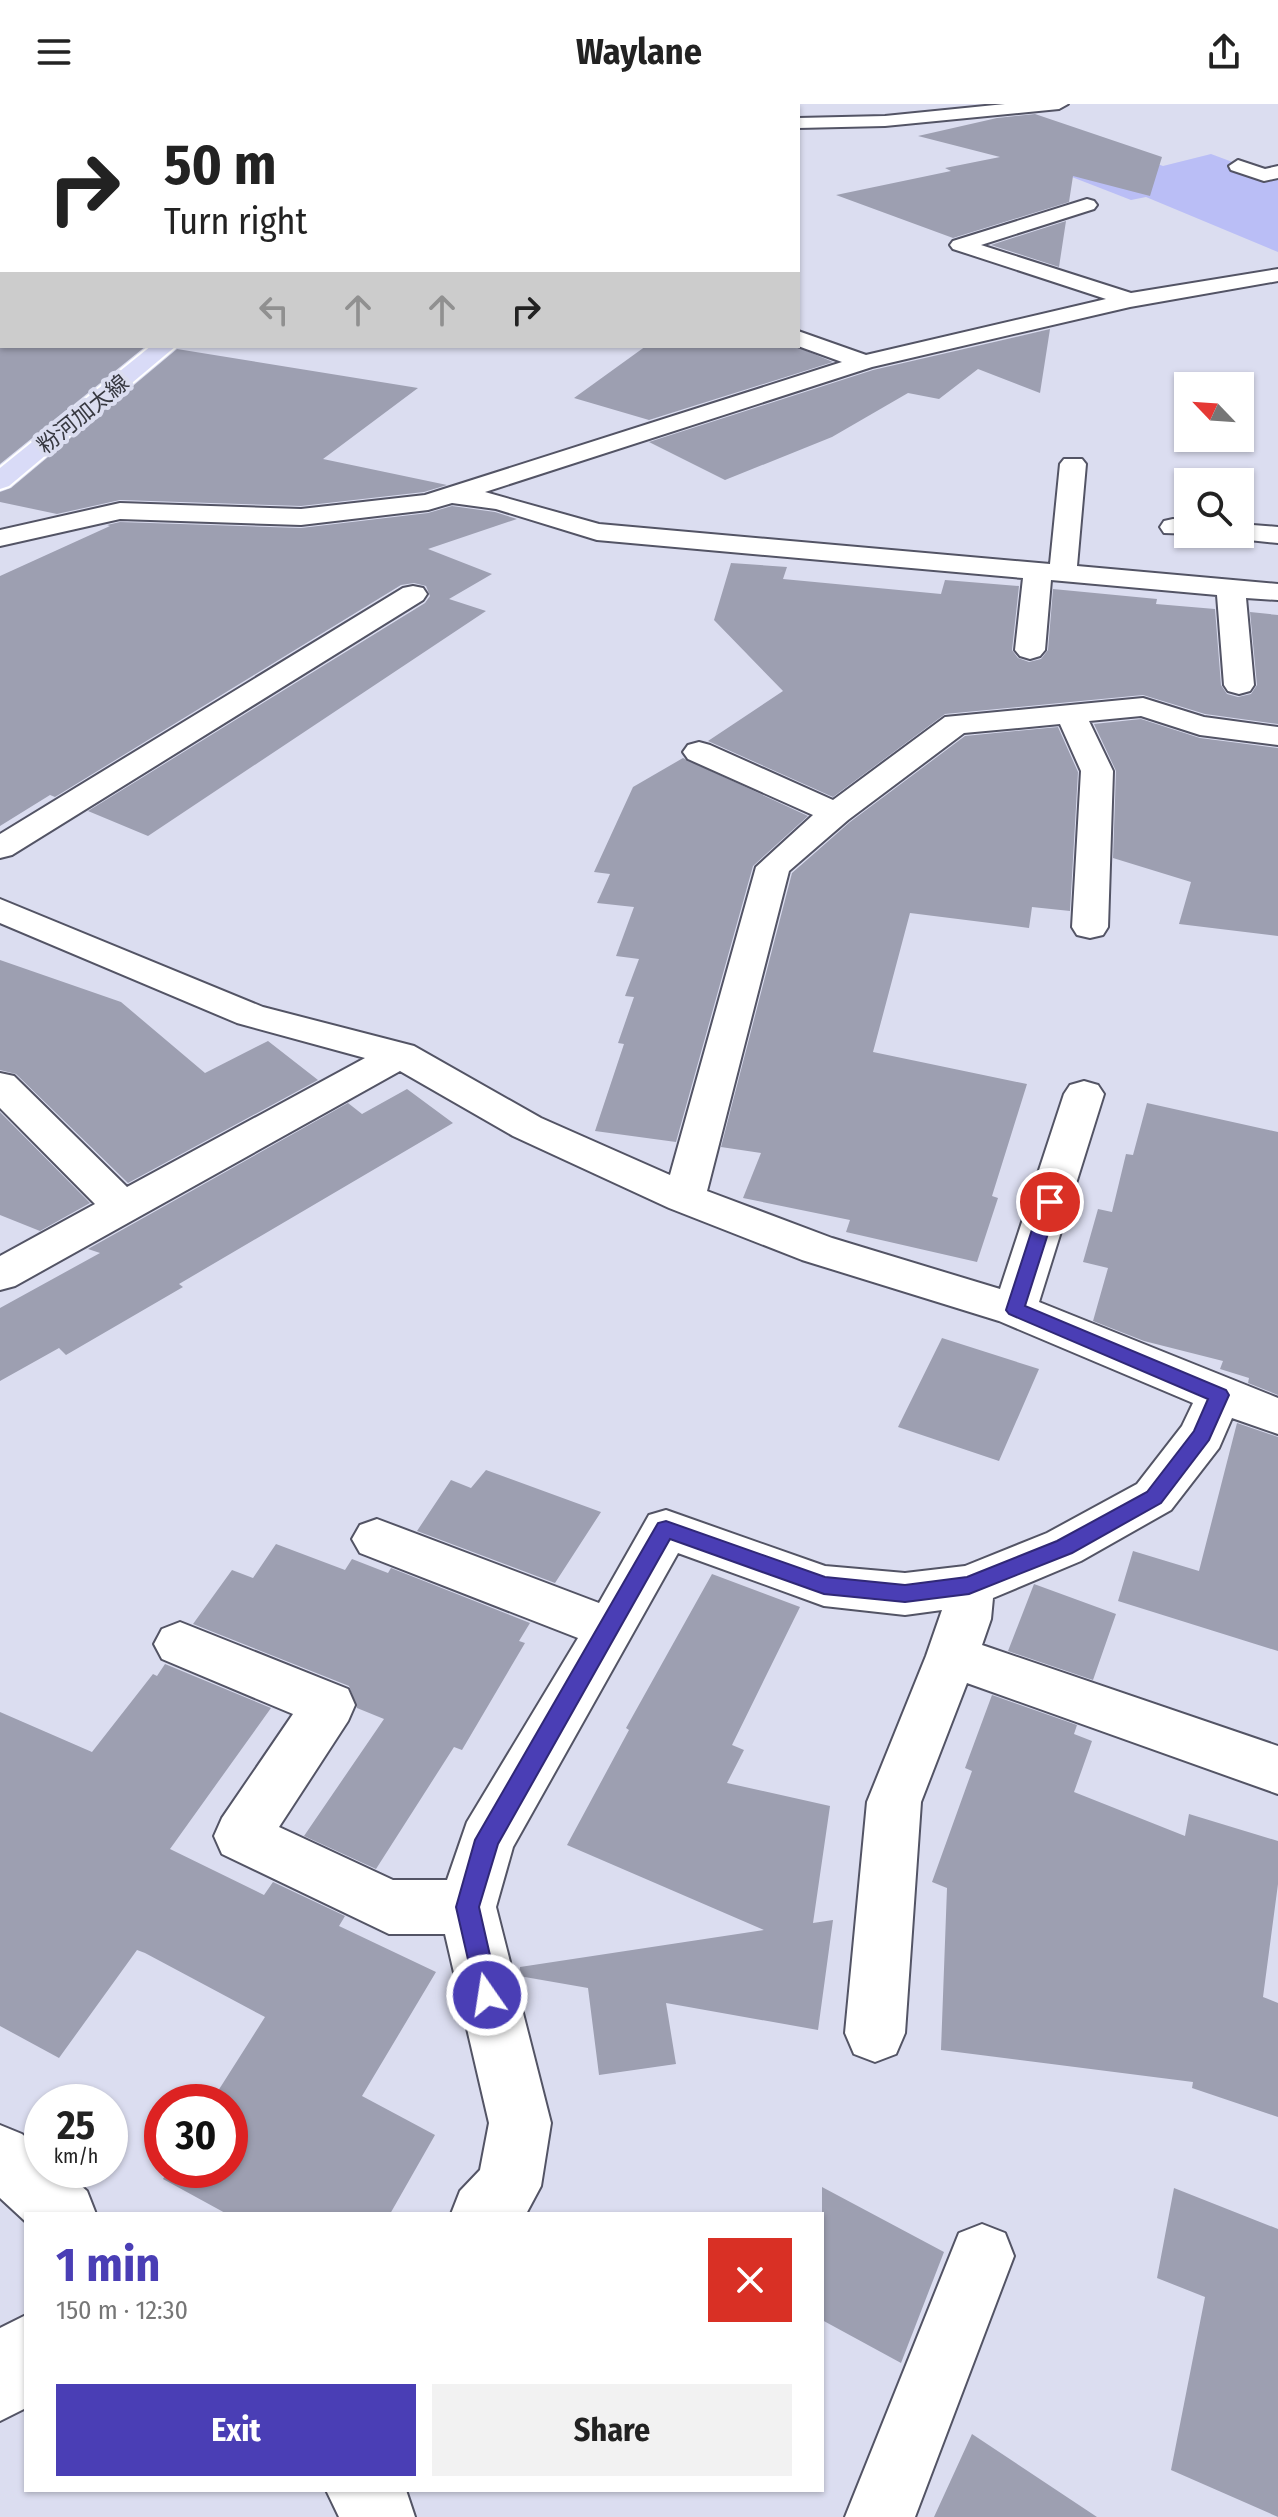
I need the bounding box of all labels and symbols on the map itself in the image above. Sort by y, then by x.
street label: 粉河加太線 [32,369,134,459]
north arrow [1174,372,1254,452]
pin [1016,1168,1084,1236]
position arrow [445,1953,529,2037]
speed limit sign: 30 [144,2084,248,2188]

